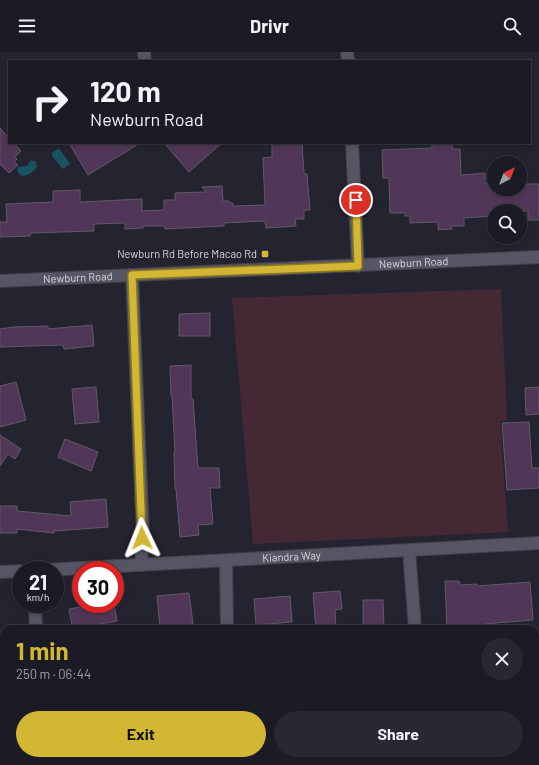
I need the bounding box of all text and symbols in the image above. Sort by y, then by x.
icon: menu [16,15,38,37]
text: Drivr [250,15,289,37]
icon: search [501,15,523,37]
text: 120 m [90,74,161,108]
icon: right [24,76,76,128]
text: Newburn Road [90,108,204,130]
north arrow [487,156,527,196]
map controls [487,156,527,244]
pin [339,183,373,217]
icon: arrive [345,189,367,211]
button: search [487,204,527,244]
place label: Newburn Rd Before Macao Rd [117,247,257,260]
marker: Newburn Rd Before Macao Rd [260,249,270,259]
street label: Newburn Road [379,254,449,270]
street label: Newburn Road [43,269,113,285]
position arrow [121,517,163,559]
street label: Kiandra Way [262,548,321,564]
speed limit sign: 30 [72,561,124,613]
text: 21 [29,570,47,594]
text: km/h [27,591,49,603]
text: 1 min [16,636,69,665]
button: close [481,638,523,680]
text: 250 m · 06:44 [16,666,91,682]
button: Exit [16,711,266,757]
button: Share [274,711,523,757]

